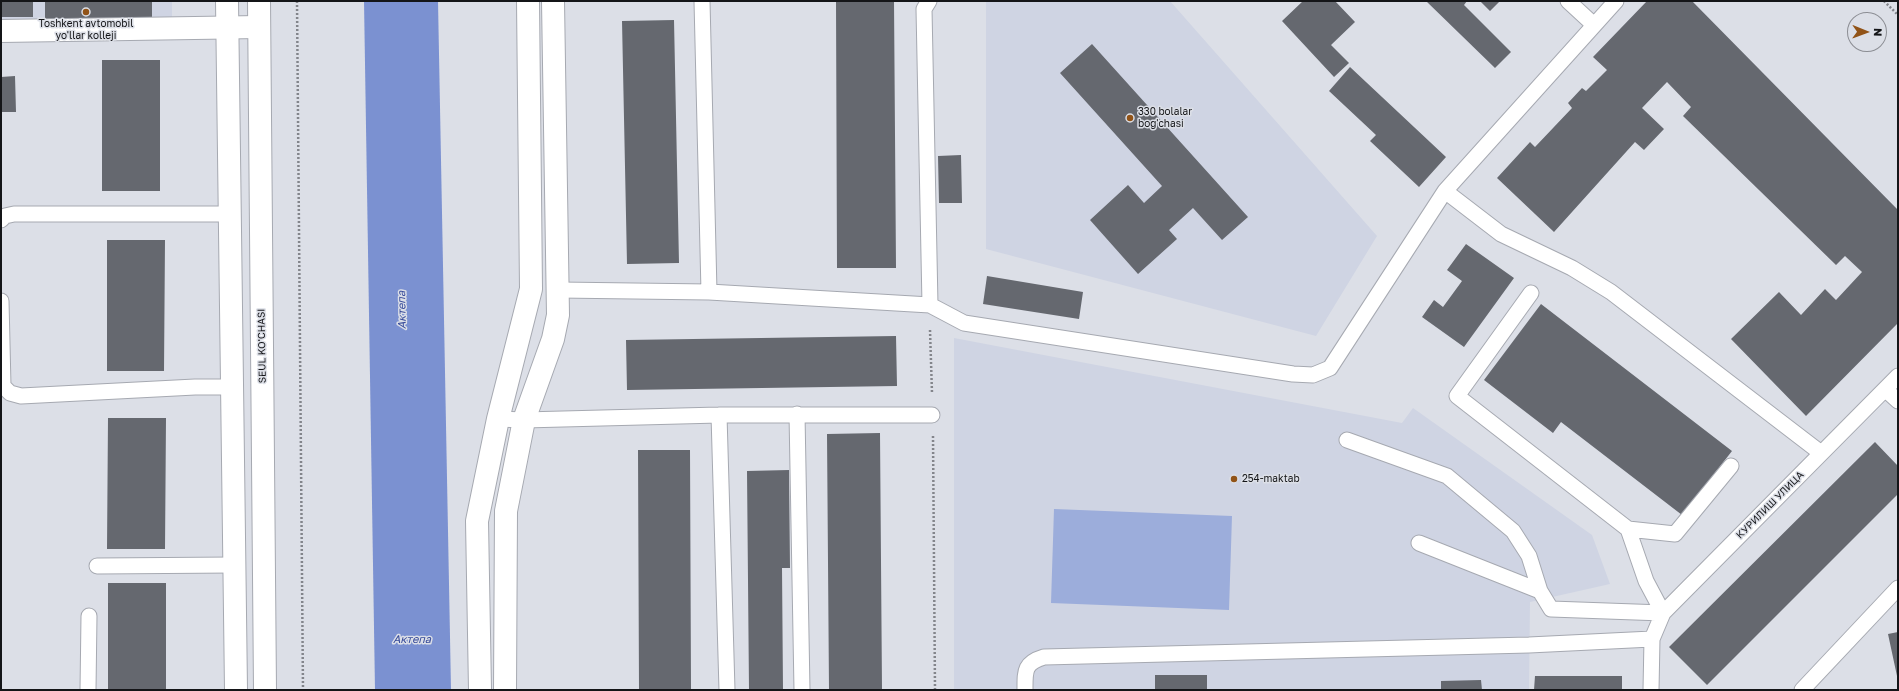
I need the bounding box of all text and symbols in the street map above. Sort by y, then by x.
marker: Toshkent avtomobil yo'llar kolleji [81,7,91,17]
north arrow [1847,12,1887,52]
place label: Toshkent avtomobil yo'llar kolleji [39,18,133,42]
text: N [1872,28,1885,37]
place label: 330 bolalar bog'chasi [1138,106,1192,130]
marker: 330 bolalar bog'chasi [1125,113,1135,123]
water label: Актепа [395,291,409,329]
street label: SEUL KO'CHASI [255,308,269,384]
street label: КУРИЛИШ УЛИЦА [1734,469,1806,541]
place label: 254-maktab [1242,473,1300,485]
marker: 254-maktab [1229,474,1239,484]
water label: Актепа [393,633,431,647]

